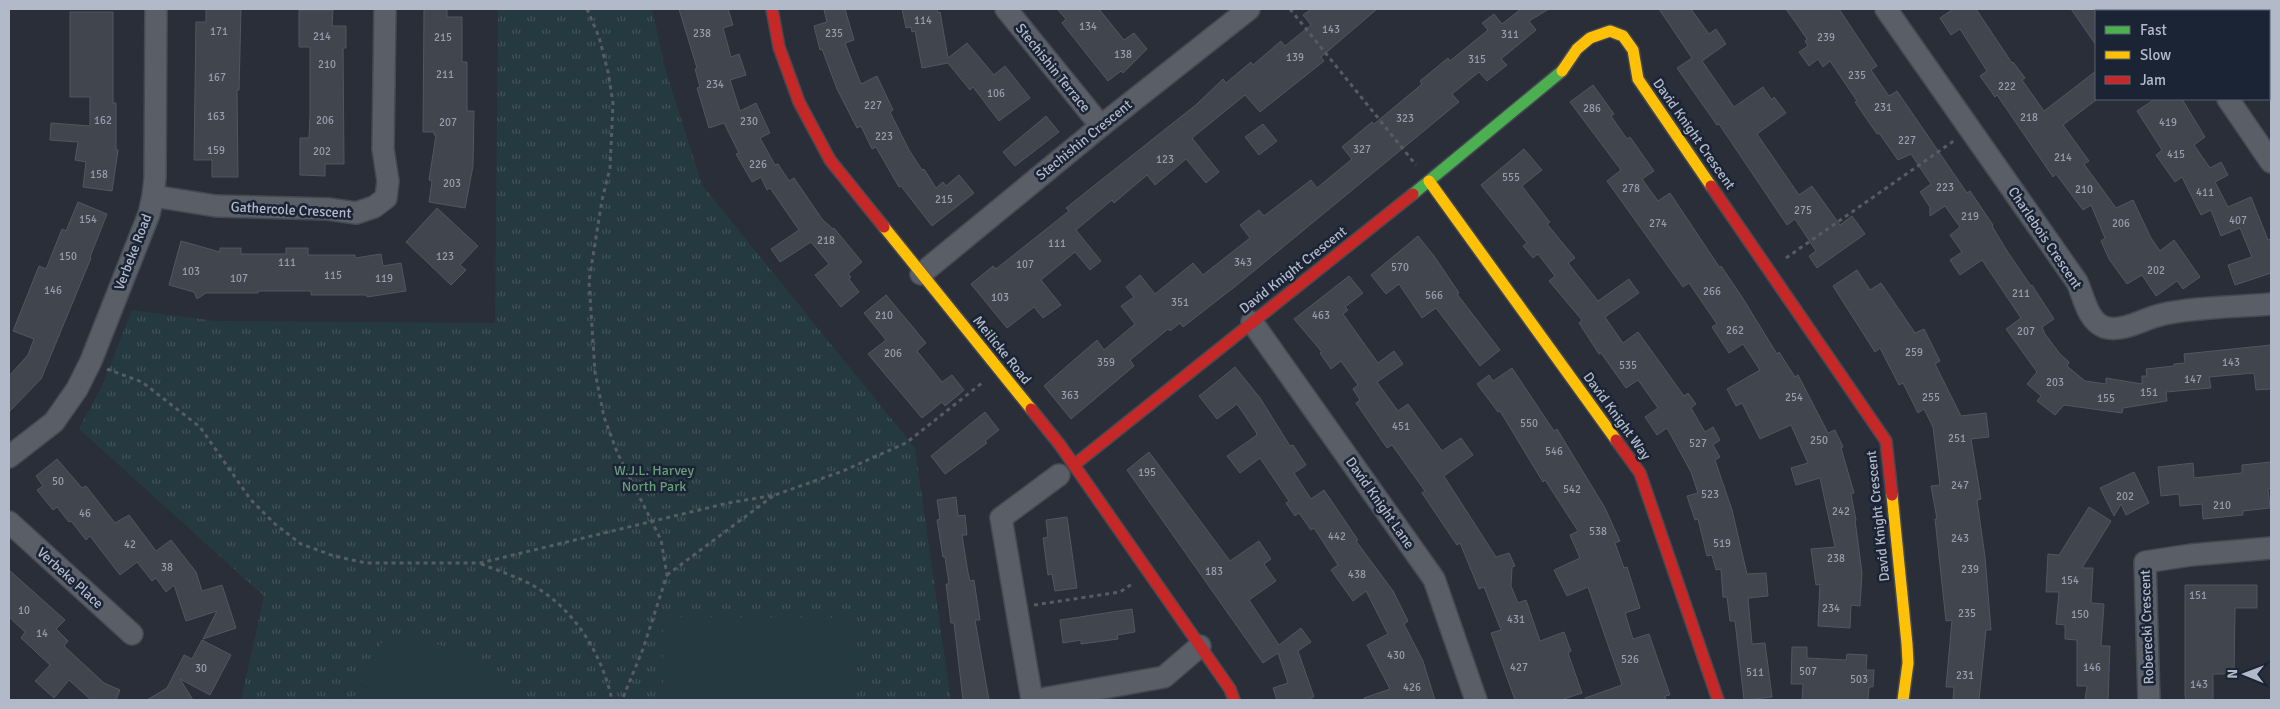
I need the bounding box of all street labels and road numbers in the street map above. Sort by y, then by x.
street label: Stechishin Terrace [1012,20,1094,116]
street label: David Knight Crescent [1649,75,1739,193]
street label: Stechishin Crescent [1033,96,1135,184]
street label: Charlebois Crescent [2005,184,2086,292]
street label: Gathercole Crescent [230,198,352,222]
street label: Verbeke Road [111,211,155,293]
street label: David Knight Crescent [1236,223,1350,317]
street label: Meilicke Road [969,312,1035,388]
street label: David Knight Way [1580,369,1655,463]
street label: David Knight Crescent [1863,450,1893,582]
street label: David Knight Lane [1342,454,1418,552]
street label: Verbeke Place [33,544,107,612]
street label: Roberecki Crescent [2136,569,2157,685]

